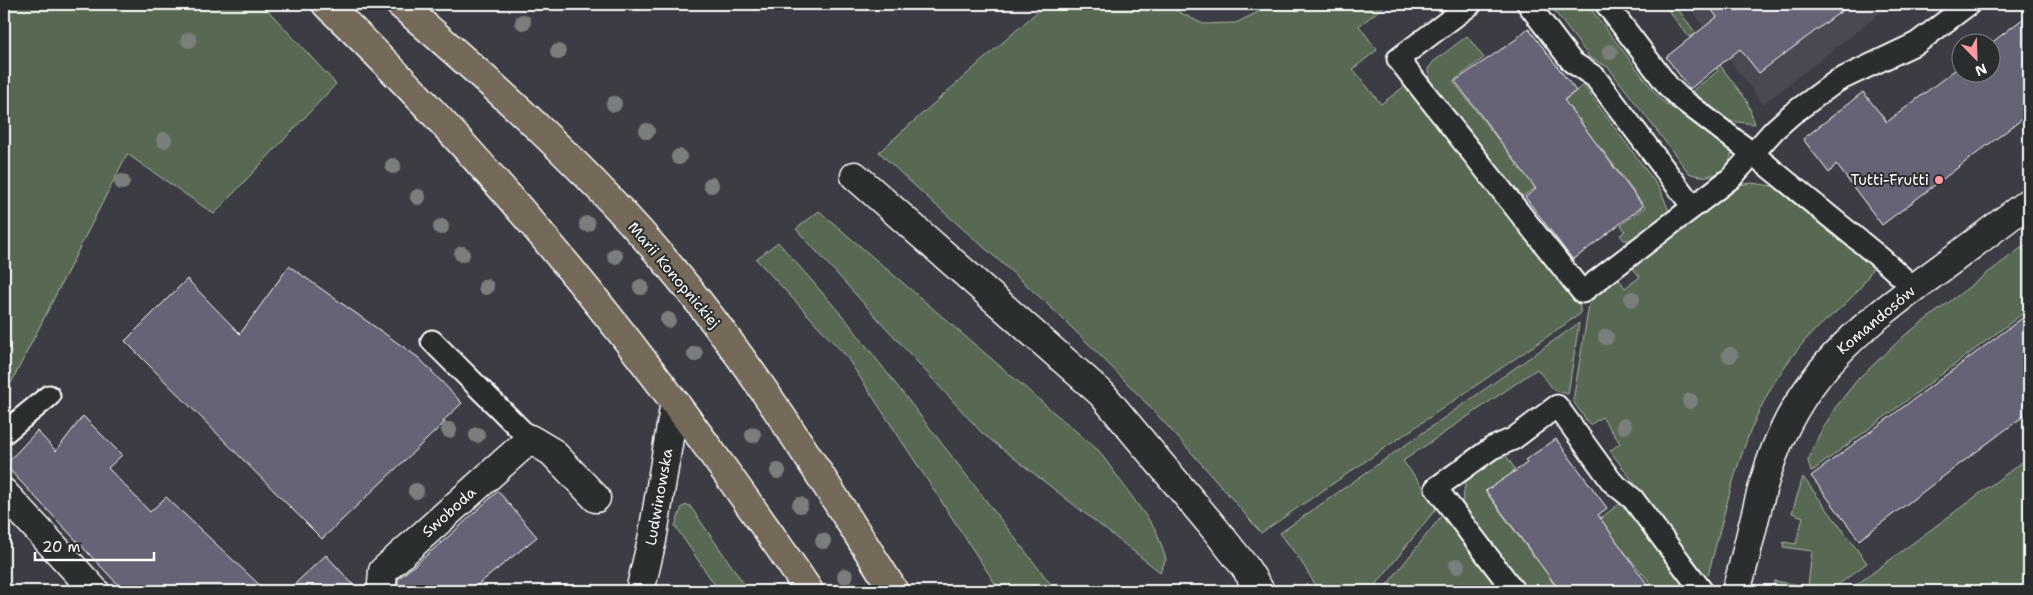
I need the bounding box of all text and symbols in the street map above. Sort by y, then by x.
north arrow [1950,32,2000,82]
text: N [1972,60,1990,80]
place label: Tutti-Frutti [1851,170,1929,190]
marker: Tutti-Frutti [1933,174,1945,186]
street label: Marii Konopnickiej [624,218,724,332]
street label: Komandosów [1832,281,1920,359]
street label: Ludwinowska [641,446,677,547]
street label: Swoboda [418,482,481,542]
scale bar [35,530,154,562]
text: 20 m [42,537,81,557]

